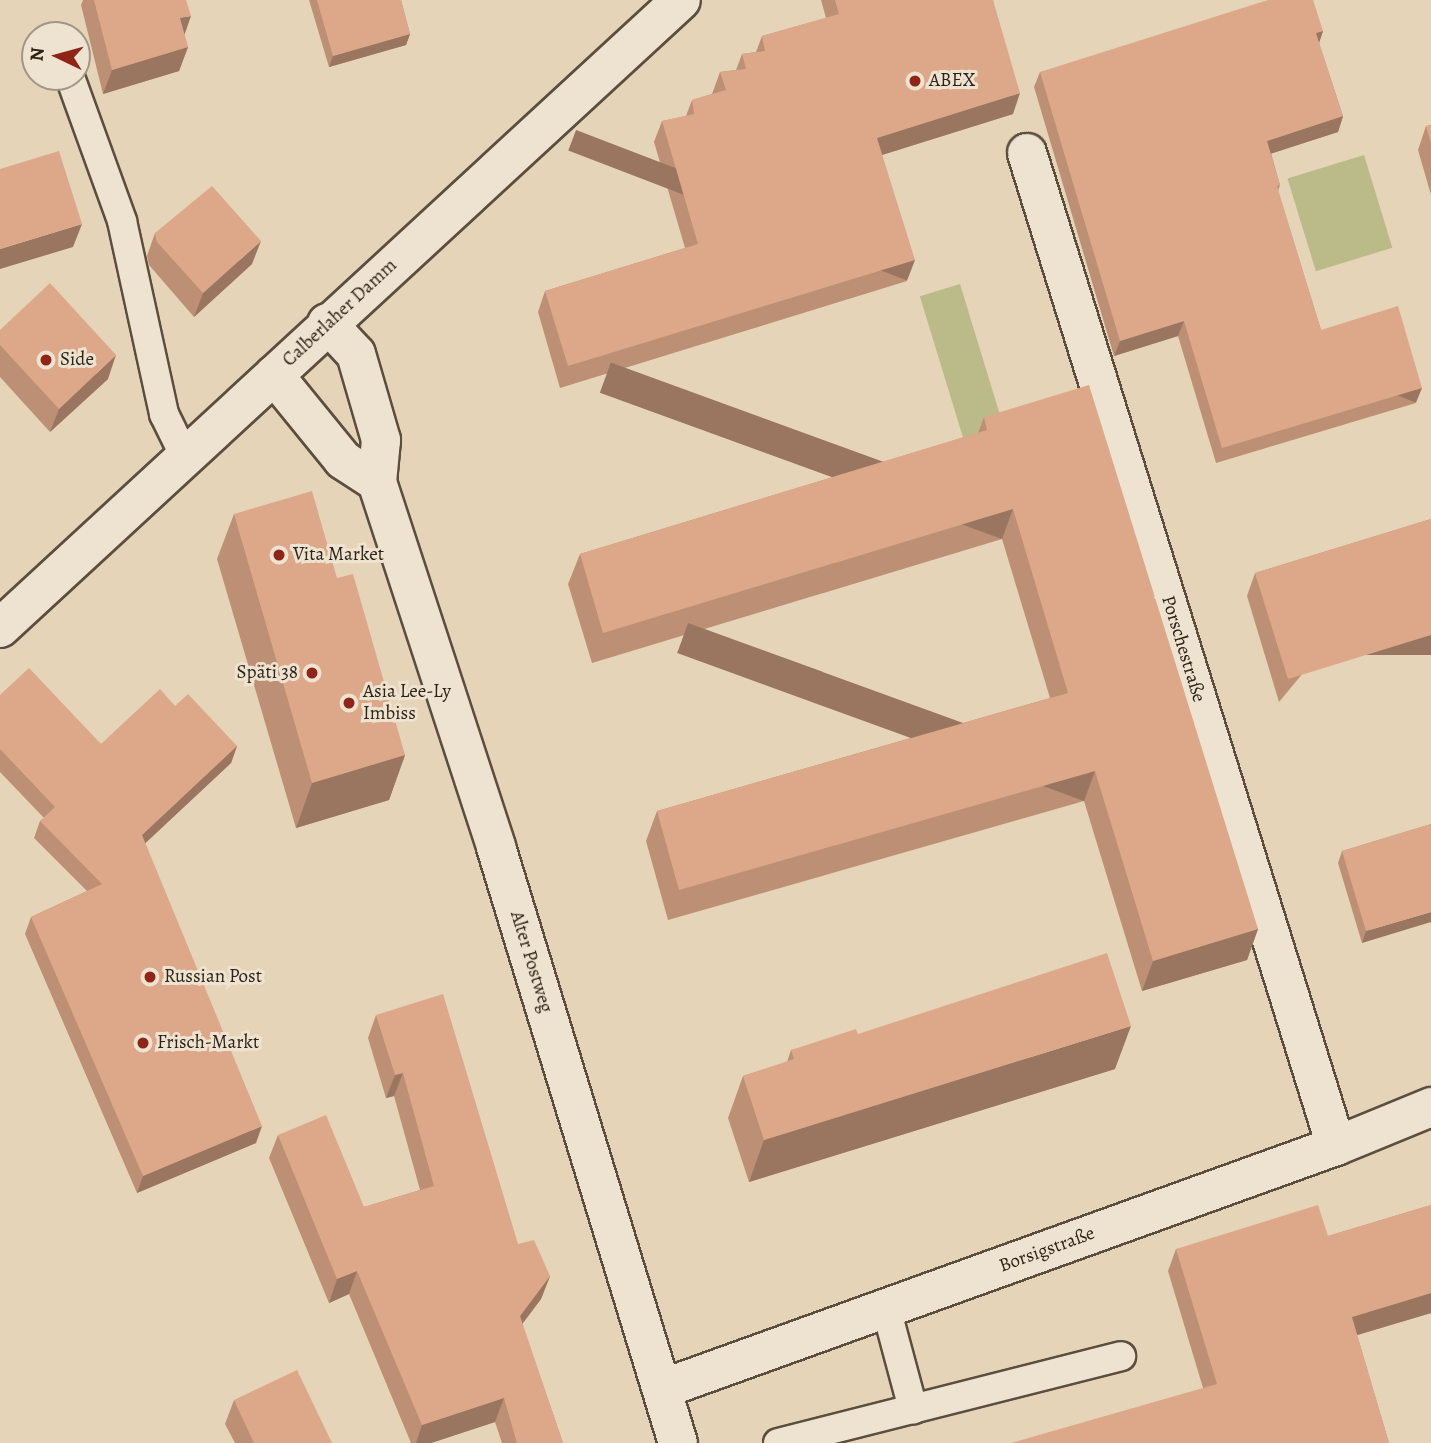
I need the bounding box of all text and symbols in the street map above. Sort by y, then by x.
north arrow [21,21,91,91]
text: N [24,46,51,62]
place label: ABEX [929,70,975,92]
marker: ABEX [907,73,923,89]
street label: Calberlaher Damm [278,254,402,372]
place label: Side [60,349,94,371]
marker: Side [38,352,54,368]
place label: Vita Market [293,544,384,566]
marker: Vita Market [271,547,287,563]
street label: Porschestraße [1156,593,1210,705]
place label: Späti 38 [237,662,298,684]
marker: Späti 38 [304,665,320,681]
place label: Asia Lee-Ly Imbiss [363,681,451,725]
marker: Asia Lee-Ly Imbiss [341,695,357,711]
street label: Alter Postweg [505,908,557,1016]
place label: Russian Post [164,966,262,988]
marker: Russian Post [142,969,158,985]
place label: Frisch-Markt [157,1032,259,1054]
marker: Frisch-Markt [135,1035,151,1051]
street label: Borsigstraße [996,1222,1098,1278]

